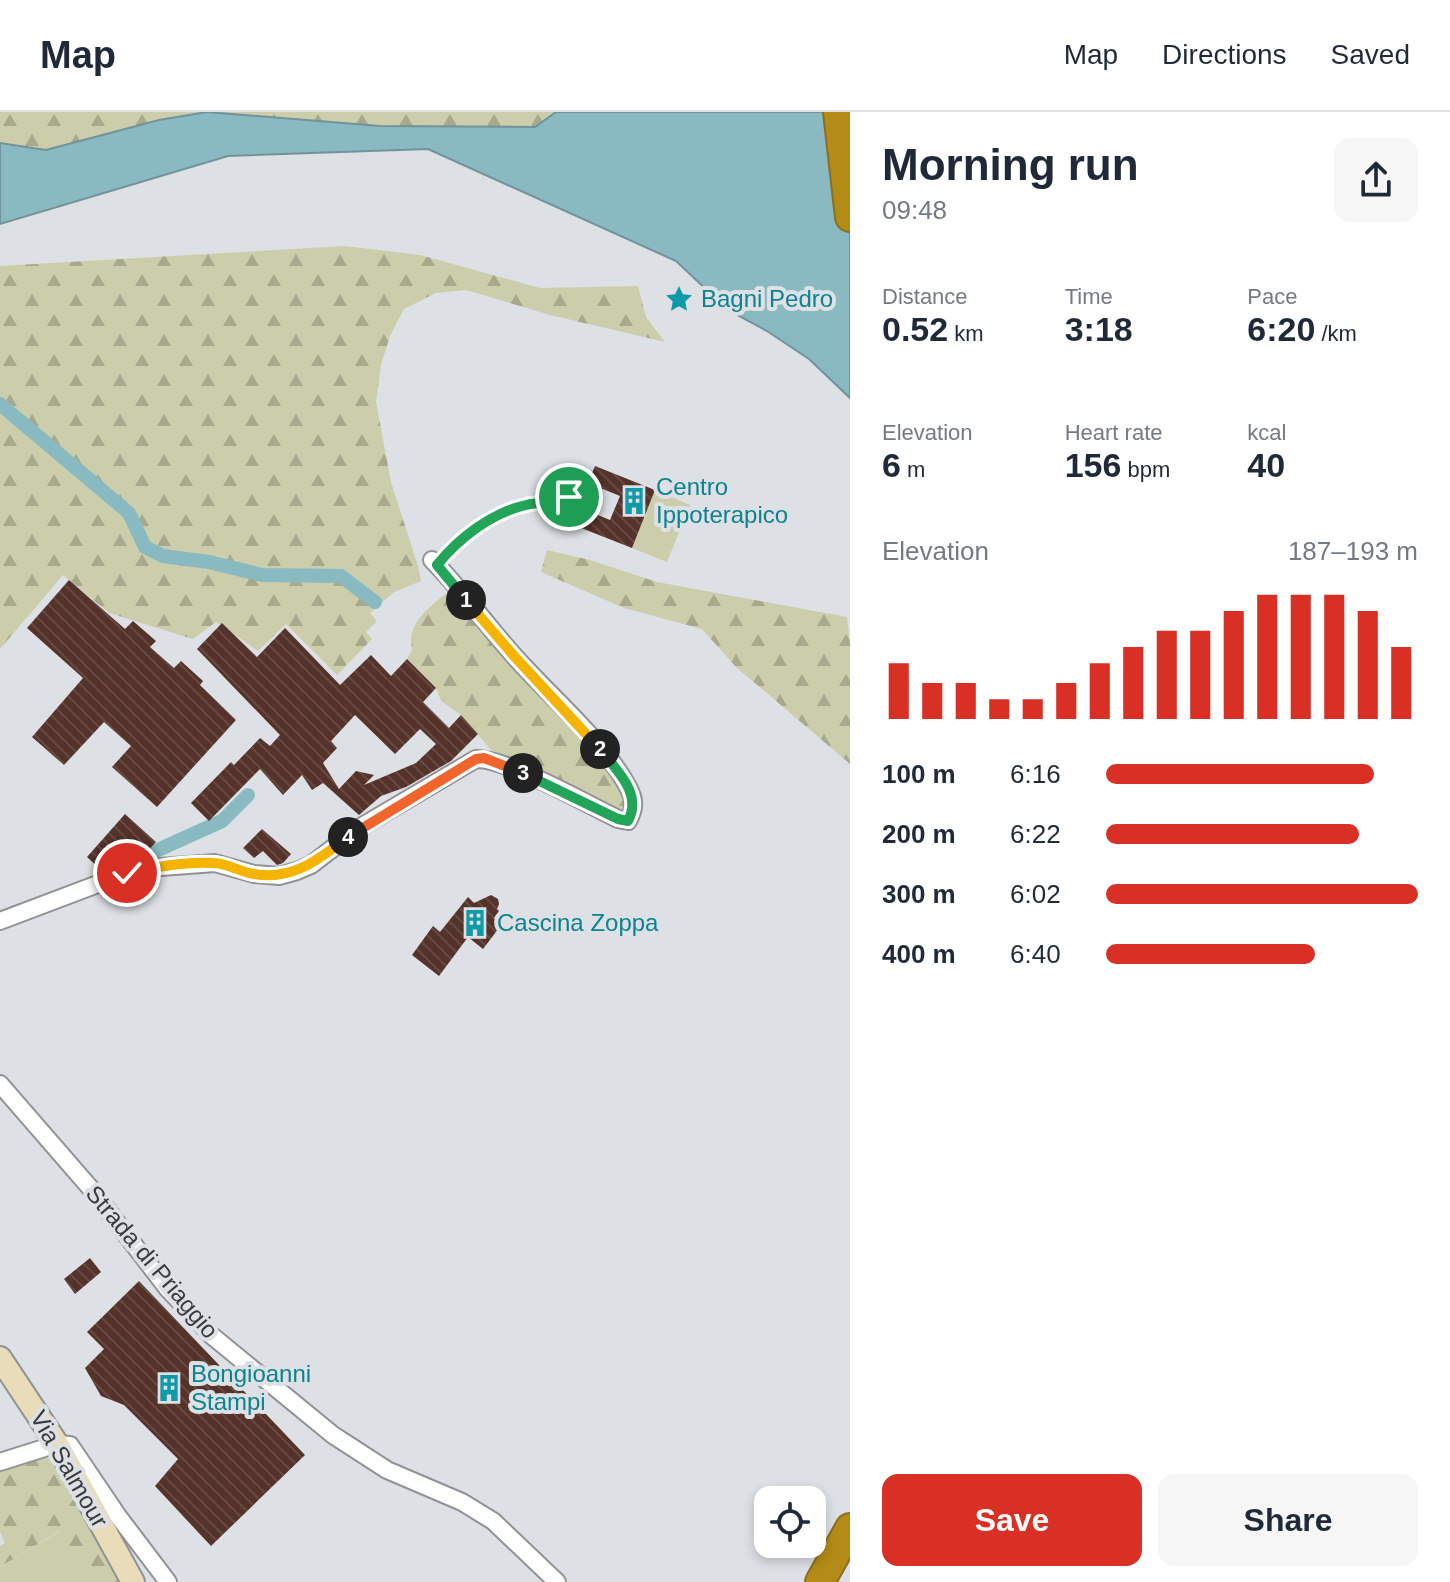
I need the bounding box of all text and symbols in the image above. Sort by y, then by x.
text: Map [40,34,116,76]
text: Map [1064,39,1118,70]
text: Directions [1162,39,1287,70]
text: Saved [1331,39,1410,70]
button: share [1334,138,1418,222]
text: Morning run [882,140,1139,189]
text: 09:48 [882,195,947,225]
place icon: Bagni Pedro [664,284,694,314]
text: Distance [882,284,968,309]
text: Time [1065,284,1113,309]
text: Pace [1247,284,1297,309]
place label: Bagni Pedro [701,285,833,312]
text: 0.52 [882,310,948,348]
text: 3:18 [1065,310,1133,348]
text: 6:20 [1247,310,1315,348]
text: km [948,321,984,346]
text: /km [1315,321,1357,346]
text: Elevation [882,420,973,445]
text: Heart rate [1065,420,1162,445]
text: kcal [1247,420,1286,445]
text: 6 [882,446,901,484]
text: 156 [1065,446,1121,484]
text: 40 [1247,446,1285,484]
text: m [901,457,925,482]
text: bpm [1121,457,1170,482]
pin [535,463,603,531]
place label: Centro Ippoterapico [656,473,788,528]
icon: arrive [547,475,591,519]
building icon: Centro Ippoterapico [619,486,649,516]
text: Elevation [882,536,989,566]
text: 187–193 m [1288,536,1418,566]
pin: 1 [446,580,486,620]
text: 1 [460,587,472,612]
pin: 2 [580,729,620,769]
text: 2 [594,736,606,761]
pin: 3 [503,753,543,793]
text: 100 m [882,759,956,789]
text: 6:16 [1010,759,1061,789]
text: 3 [517,760,529,785]
pin: 4 [328,817,368,857]
text: 200 m [882,819,956,849]
text: 6:22 [1010,819,1061,849]
text: 4 [342,824,354,849]
pin [93,839,161,907]
icon: check [105,851,149,895]
text: 300 m [882,879,956,909]
text: 6:02 [1010,879,1061,909]
building icon: Cascina Zoppa [460,908,490,938]
place label: Cascina Zoppa [497,909,659,936]
text: 400 m [882,939,956,969]
text: 6:40 [1010,939,1061,969]
street label: Strada di Priaggio [81,1180,224,1343]
place label: Bongioanni Stampi [191,1360,311,1415]
building icon: Bongioanni Stampi [154,1373,184,1403]
street label: Via Salmour [25,1406,114,1532]
button: Save [882,1474,1142,1566]
button: Share [1158,1474,1418,1566]
map controls [754,1486,826,1558]
button: locate [754,1486,826,1558]

